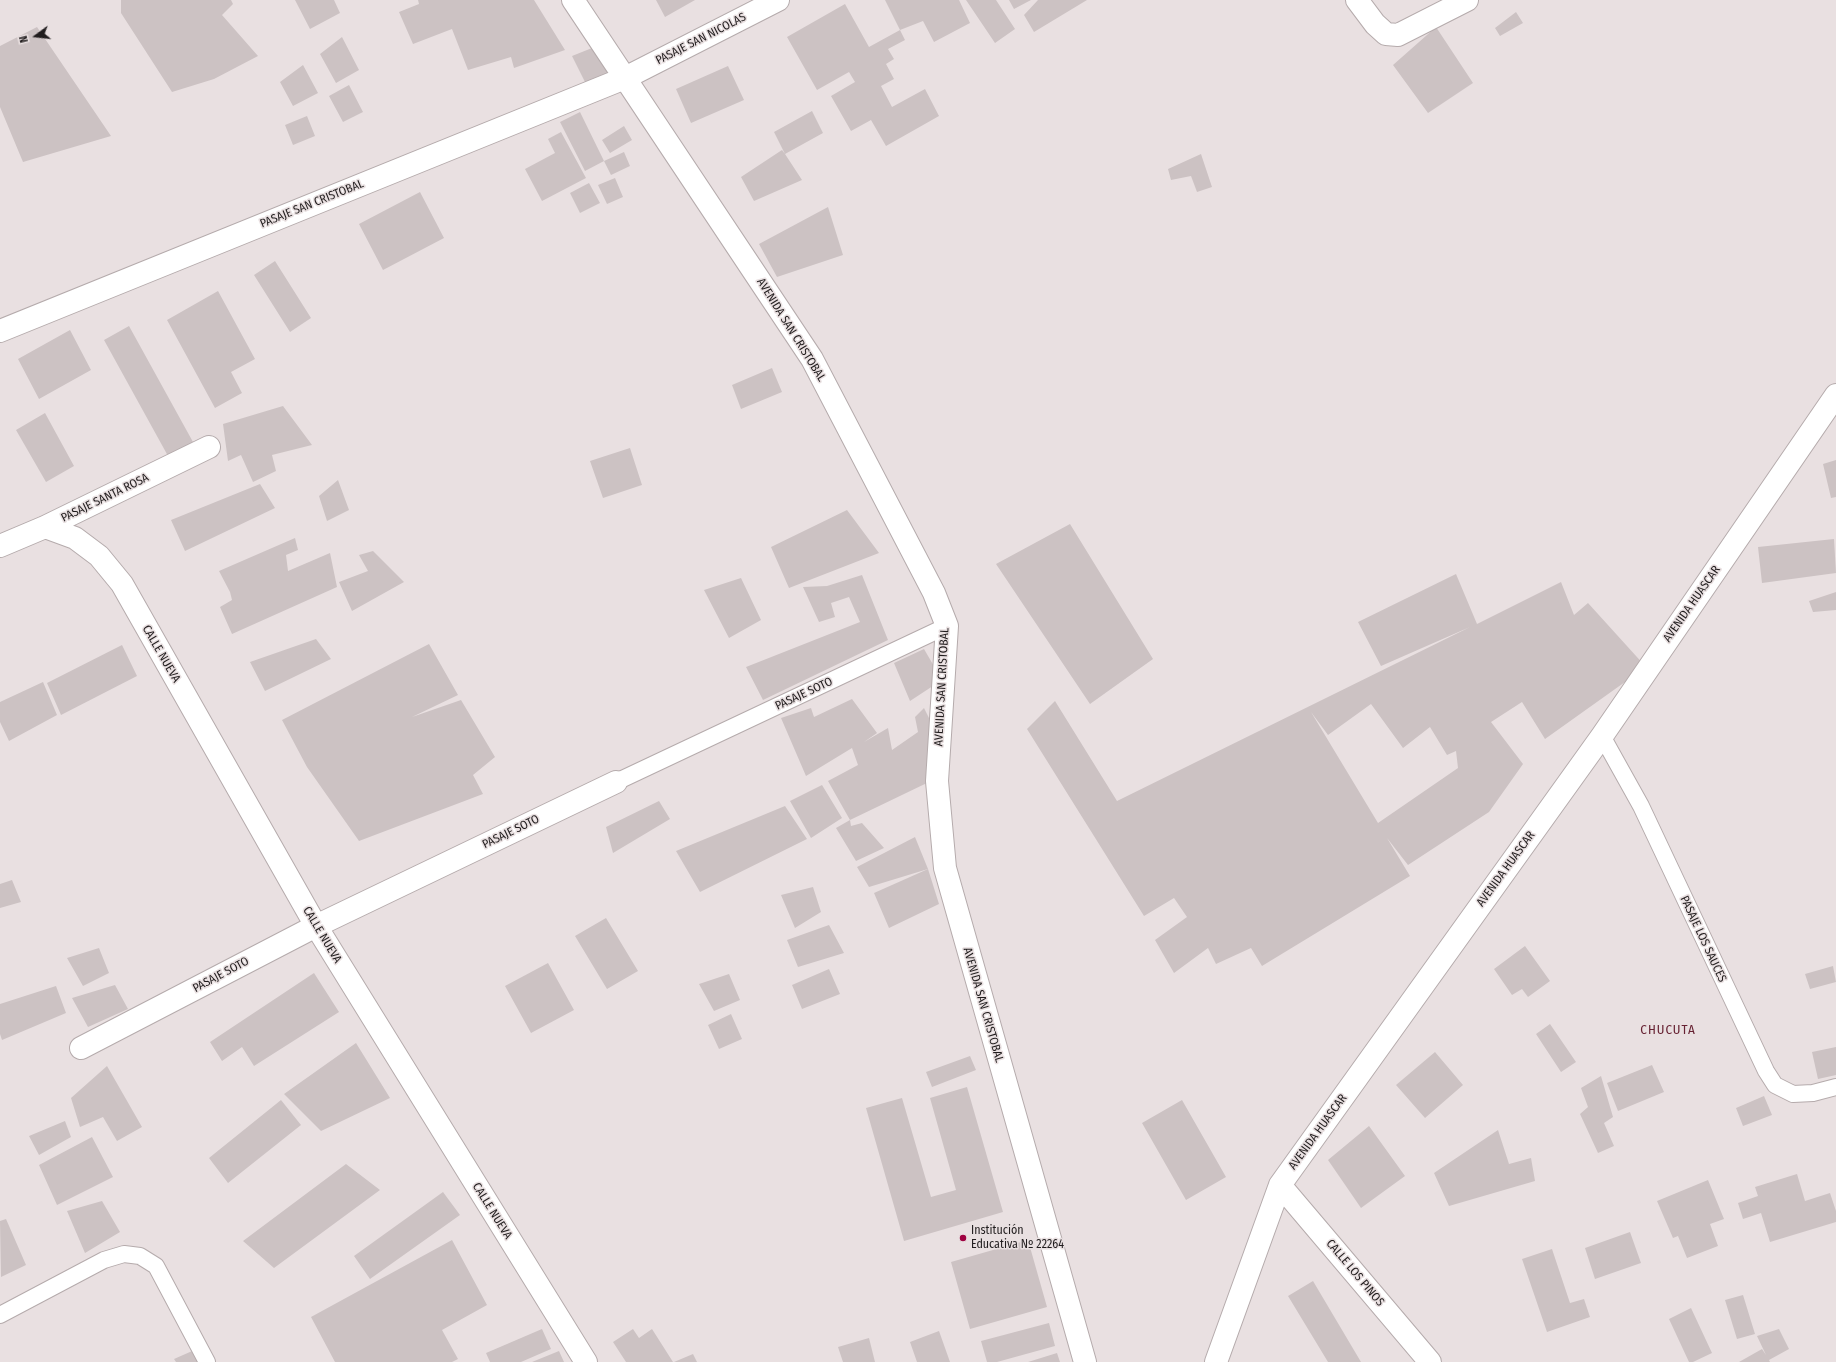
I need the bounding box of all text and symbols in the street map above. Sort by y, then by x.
street label: PASAJE SAN NICOLAS [653,10,749,68]
north arrow [16,16,56,56]
text: N [17,34,31,44]
street label: PASAJE SAN CRISTOBAL [258,177,366,231]
street label: AVENIDA SAN CRISTOBAL [753,276,829,384]
street label: PASAJE SANTA ROSA [59,471,151,525]
street label: AVENIDA HUASCAR [1660,563,1724,645]
street label: CALLE NUEVA [139,623,183,685]
street label: AVENIDA SAN CRISTOBAL [932,627,952,747]
street label: PASAJE SOTO [773,674,835,714]
street label: PASAJE SOTO [480,812,542,852]
street label: AVENIDA HUASCAR [1474,828,1538,910]
street label: PASAJE LOS SAUCES [1677,894,1729,984]
street label: CALLE NUEVA [299,904,345,966]
street label: AVENIDA SAN CRISTOBAL [960,946,1006,1064]
street label: PASAJE SOTO [190,954,252,996]
district label: CHUCUTA [1640,1022,1696,1038]
street label: AVENIDA HUASCAR [1286,1091,1350,1173]
street label: CALLE NUEVA [469,1180,515,1242]
place label: Institución Educativa Nº 22264 [971,1224,1064,1252]
marker: Institución Educativa Nº 22264 [958,1233,968,1243]
street label: CALLE LOS PINOS [1323,1237,1387,1309]

